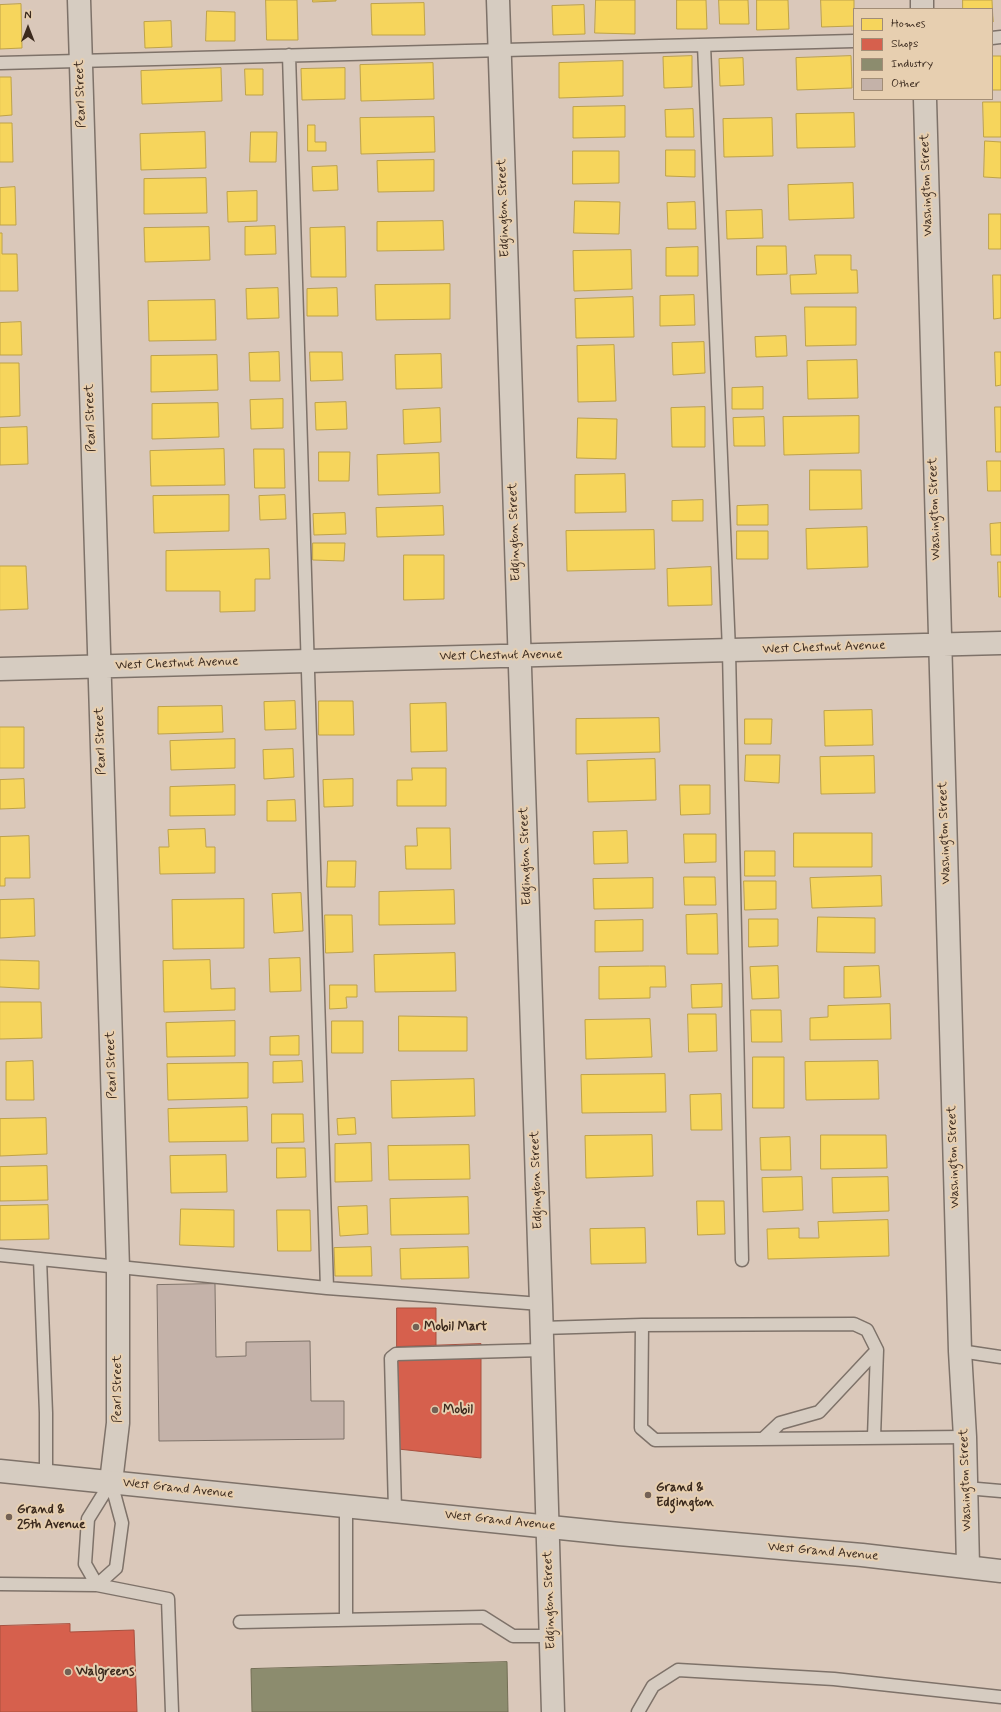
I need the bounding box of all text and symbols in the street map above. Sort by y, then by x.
north arrow [8,8,48,48]
legend [853,8,993,100]
text: N [24,9,32,23]
text: Homes [891,16,926,32]
text: Shops [891,36,918,52]
text: Industry [891,56,933,72]
street label: Pearl Street [72,60,90,128]
text: Other [891,76,920,92]
street label: Washington Street [917,133,937,237]
street label: Edgington Street [494,158,514,258]
street label: Pearl Street [82,384,100,452]
street label: Washington Street [925,457,945,561]
street label: Edgington Street [505,482,525,582]
street label: West Chestnut Avenue [762,638,886,658]
street label: West Chestnut Avenue [439,647,563,665]
street label: West Chestnut Avenue [115,654,239,674]
street label: Pearl Street [92,707,110,775]
street label: Washington Street [935,781,955,885]
street label: Edgington Street [516,806,536,906]
street label: Pearl Street [103,1031,121,1099]
street label: Washington Street [944,1105,964,1209]
street label: Edgington Street [527,1130,547,1230]
place label: Mobil Mart [424,1319,487,1335]
marker: Mobil Mart [411,1322,421,1332]
street label: Pearl Street [110,1355,126,1423]
place label: Mobil [443,1402,473,1418]
marker: Mobil [430,1405,440,1415]
street label: Washington Street [956,1428,976,1532]
street label: West Grand Avenue [122,1475,234,1503]
place label: Grand & Edgington [656,1480,714,1511]
marker: Grand & Edgington [643,1490,653,1500]
place label: Grand & 25th Avenue [17,1502,85,1533]
street label: West Grand Avenue [444,1507,556,1535]
marker: Grand & 25th Avenue [4,1512,14,1522]
street label: West Grand Avenue [767,1539,879,1565]
street label: Edgington Street [540,1550,560,1650]
place label: Walgreens [76,1664,134,1680]
marker: Walgreens [63,1667,73,1677]

